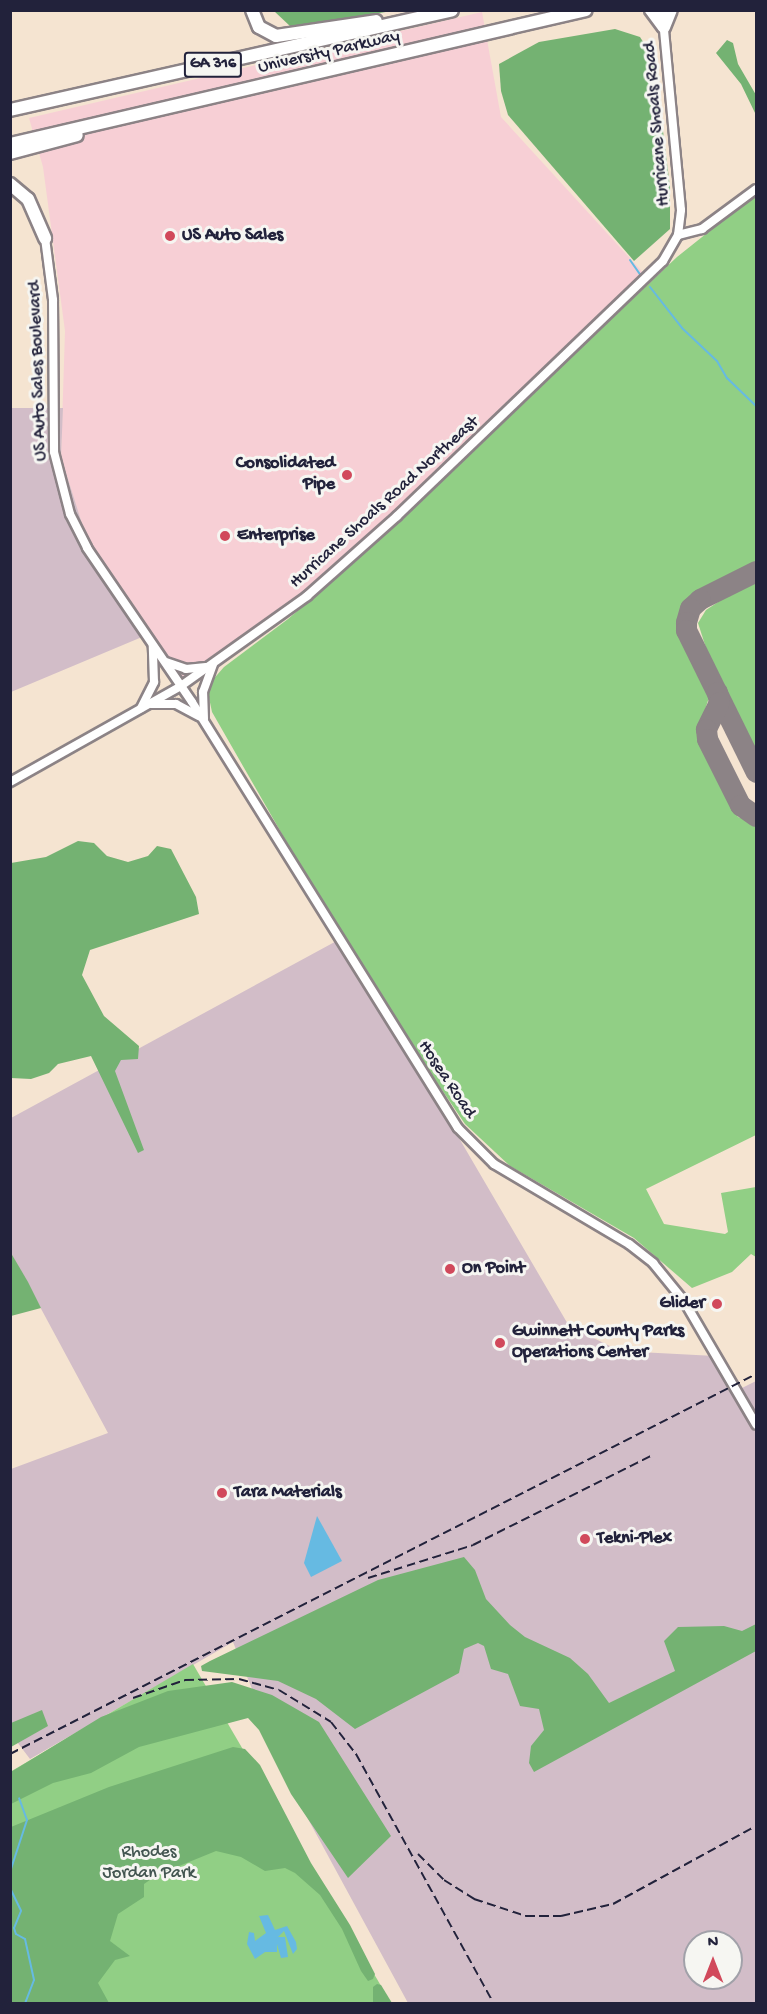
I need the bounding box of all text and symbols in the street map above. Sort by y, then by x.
street label: University Parkway [256,26,402,80]
street label: Hurricane Shoals Road [640,41,676,207]
road number: GA 316 [183,52,243,78]
place label: US Auto Sales [182,225,283,247]
marker: US Auto Sales [163,229,177,243]
street label: US Auto Sales Boulevard [25,280,53,462]
street label: Hurricane Shoals Road Northeast [286,412,484,594]
place label: Consolidated Pipe [236,454,335,496]
marker: Consolidated Pipe [340,468,354,482]
place label: Enterprise [237,525,315,547]
marker: Enterprise [218,529,232,543]
street label: Hosea Road [412,1037,480,1123]
place label: On Point [462,1258,525,1280]
marker: On Point [443,1262,457,1276]
place label: Glider [660,1293,705,1315]
marker: Glider [710,1297,724,1311]
place label: Gwinnett County Parks Operations Center [512,1322,684,1364]
marker: Gwinnett County Parks Operations Center [493,1336,507,1350]
place label: Tara Materials [234,1482,342,1504]
marker: Tara Materials [215,1486,229,1500]
place label: Tekni-Plex [597,1528,672,1550]
marker: Tekni-Plex [578,1532,592,1546]
park label: Rhodes Jordan Park [103,1843,195,1886]
north arrow [683,1930,743,1990]
text: N [708,1934,718,1953]

